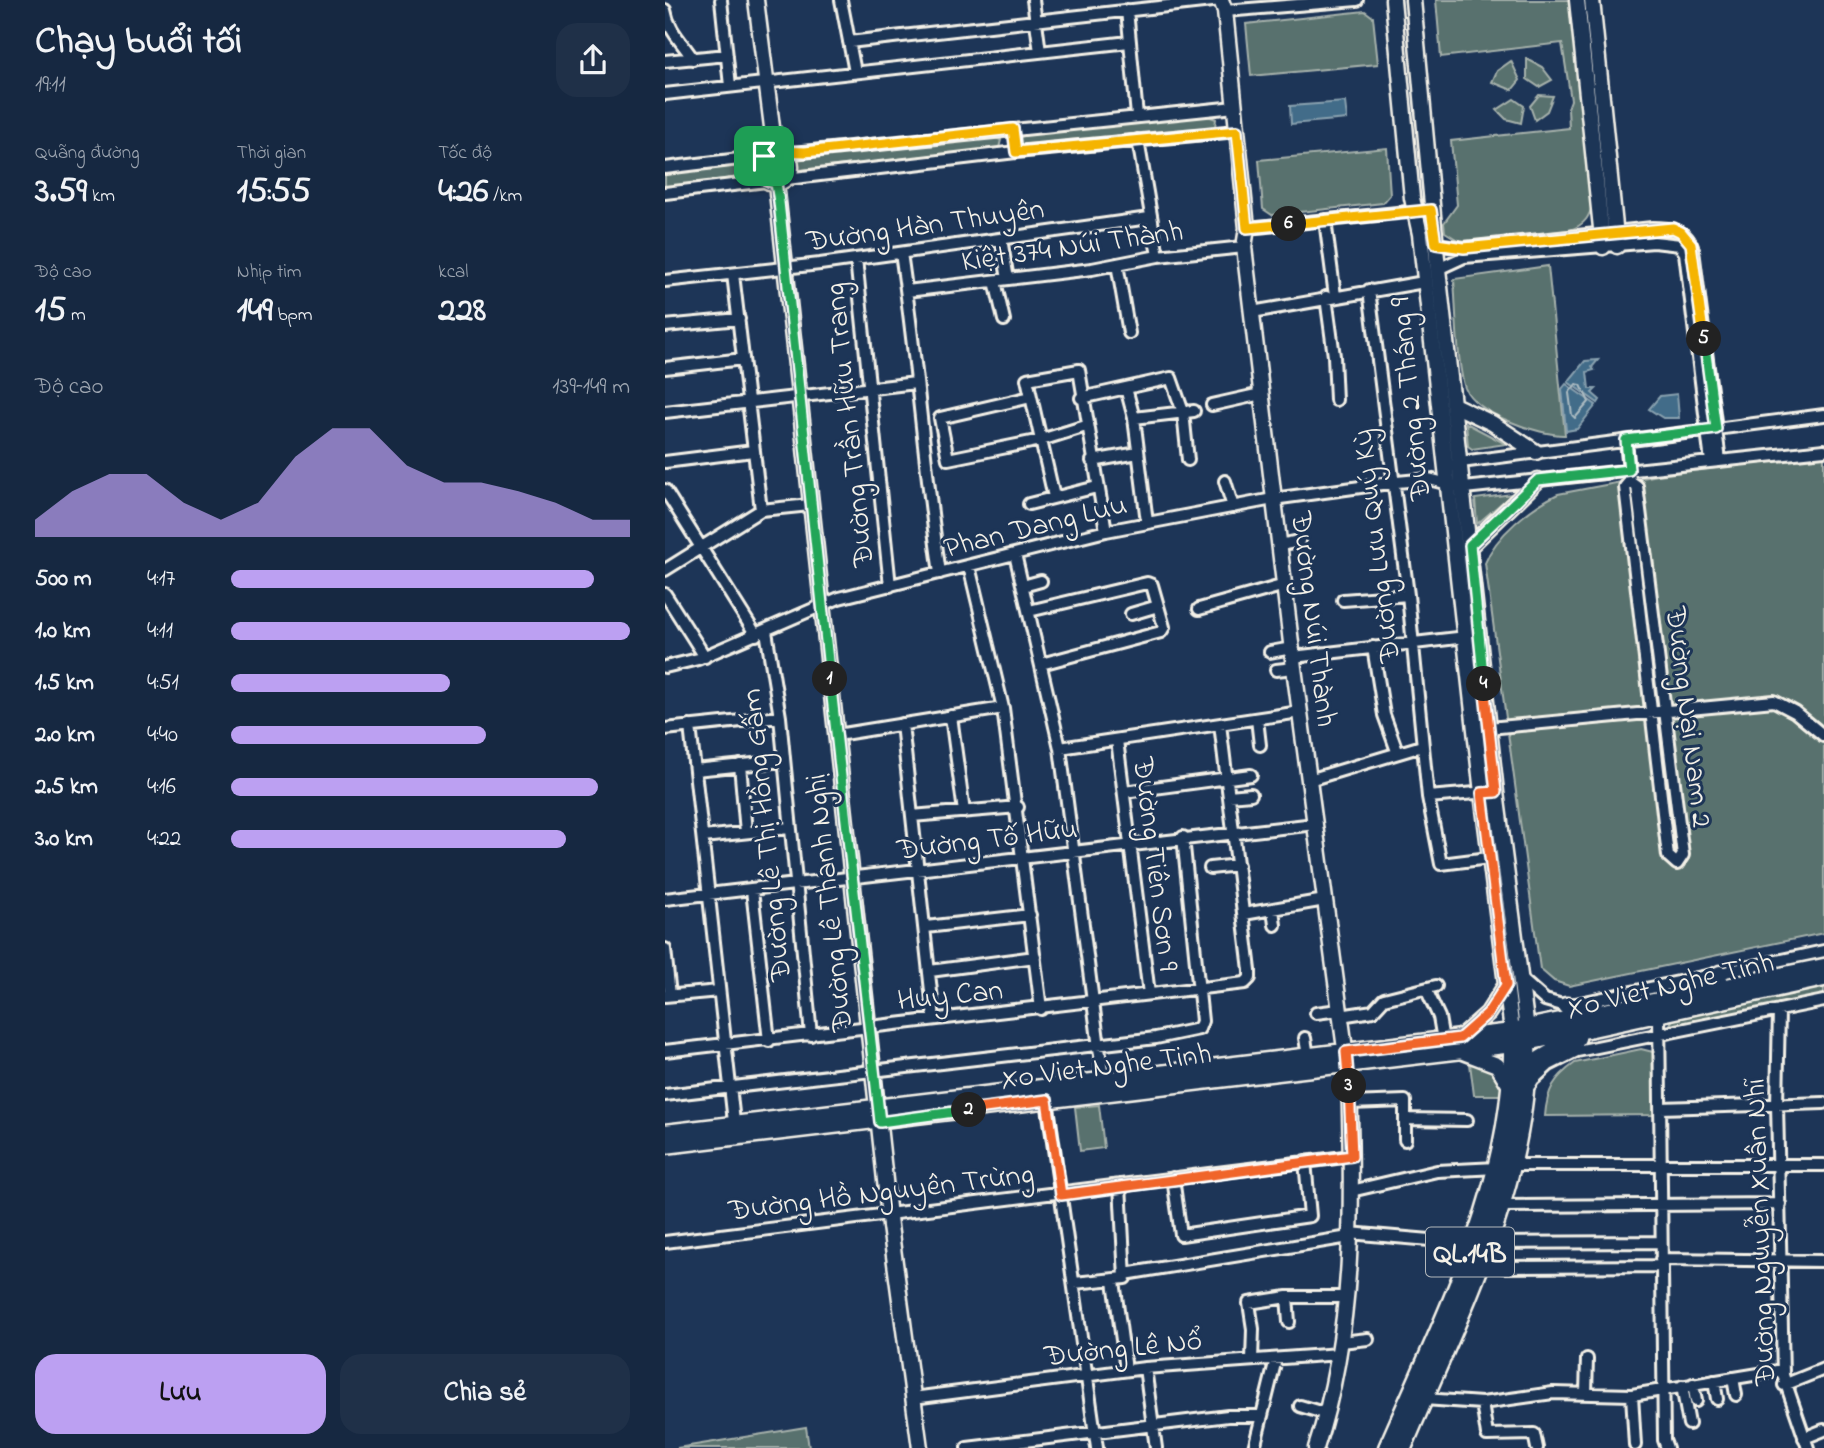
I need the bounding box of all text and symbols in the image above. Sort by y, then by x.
text: Chạy buổi tối [35,15,242,71]
button: share [556,23,630,97]
text: 19:11 [35,69,66,102]
pin [734,126,794,186]
icon: arrive [745,137,783,175]
text: Quãng đường [35,140,140,167]
text: Thời gian [237,140,306,167]
text: Tốc độ [438,140,491,167]
text: 3.59 [35,167,87,218]
text: 15:55 [237,167,311,218]
text: 4:26 [438,167,489,218]
text: km [87,183,115,210]
text: /km [489,183,522,210]
street label: Đường Hàn Thuyên [803,189,1047,266]
pin: 6 [1271,206,1307,242]
text: 6 [1284,210,1293,237]
street label: Kiệt 374 Núi Thành [959,211,1186,285]
text: Độ cao [35,259,92,286]
text: Nhịp tim [237,259,302,286]
text: kcal [438,259,469,286]
street label: Đường Trần Hữu Trang [814,280,888,570]
text: 15 [35,286,66,337]
text: 149 [237,286,273,337]
text: 228 [438,286,486,337]
street label: Đường 2 Tháng 9 [1379,295,1445,504]
text: m [66,302,86,329]
text: bpm [273,302,313,329]
pin: 5 [1686,322,1721,356]
text: 5 [1698,325,1709,352]
text: Độ cao [35,371,103,404]
text: 139–149 m [552,371,630,404]
street label: Đường Lưu Quý Kỳ [1342,426,1414,666]
street label: Phan Dang Luu [939,484,1132,572]
street label: Đường Núi Thành [1277,508,1347,729]
text: 500 m [35,563,92,596]
text: 4:17 [147,563,175,596]
street label: Đường Nại Nam 2 [1652,604,1722,830]
text: 1.0 km [35,615,91,648]
text: 4:11 [147,615,173,648]
pin: 1 [813,662,847,696]
text: 1 [826,665,833,692]
pin: 4 [1467,666,1501,702]
text: 1.5 km [35,667,94,700]
text: 4:51 [147,667,179,700]
text: 4 [1480,670,1487,697]
street label: Đường Lê Thị Hồng Gấm [731,686,805,984]
text: 2.0 km [35,719,95,752]
text: 4:40 [147,719,178,752]
street label: Đường Tiên Sơn 9 [1119,754,1189,974]
text: 2.5 km [35,771,98,804]
text: 4:16 [147,771,176,804]
street label: Đường Lê Thanh Nghị [796,772,866,1035]
street label: Đường Tố Hữu [894,808,1080,874]
text: 3.0 km [35,823,93,856]
text: 4:22 [147,823,181,856]
street label: Xo Viet Nghe Tinh [1563,942,1779,1032]
street label: Huy Can [895,970,1005,1024]
street label: Xo Viet Nghe Tinh [999,1033,1214,1103]
pin: 3 [1331,1068,1367,1104]
text: 3 [1345,1072,1352,1099]
street label: Đường Nguyễn Xuân Nhĩ [1735,1077,1789,1387]
pin: 2 [951,1092,987,1128]
text: 2 [964,1096,973,1123]
street label: Đường Hồ Nguyên Trừng [725,1153,1036,1235]
road number: QL.14B [1426,1228,1514,1276]
street label: Đường Lê Nổ [1041,1320,1204,1380]
button: Lưu [35,1354,326,1434]
button: Chia sẻ [340,1354,630,1434]

